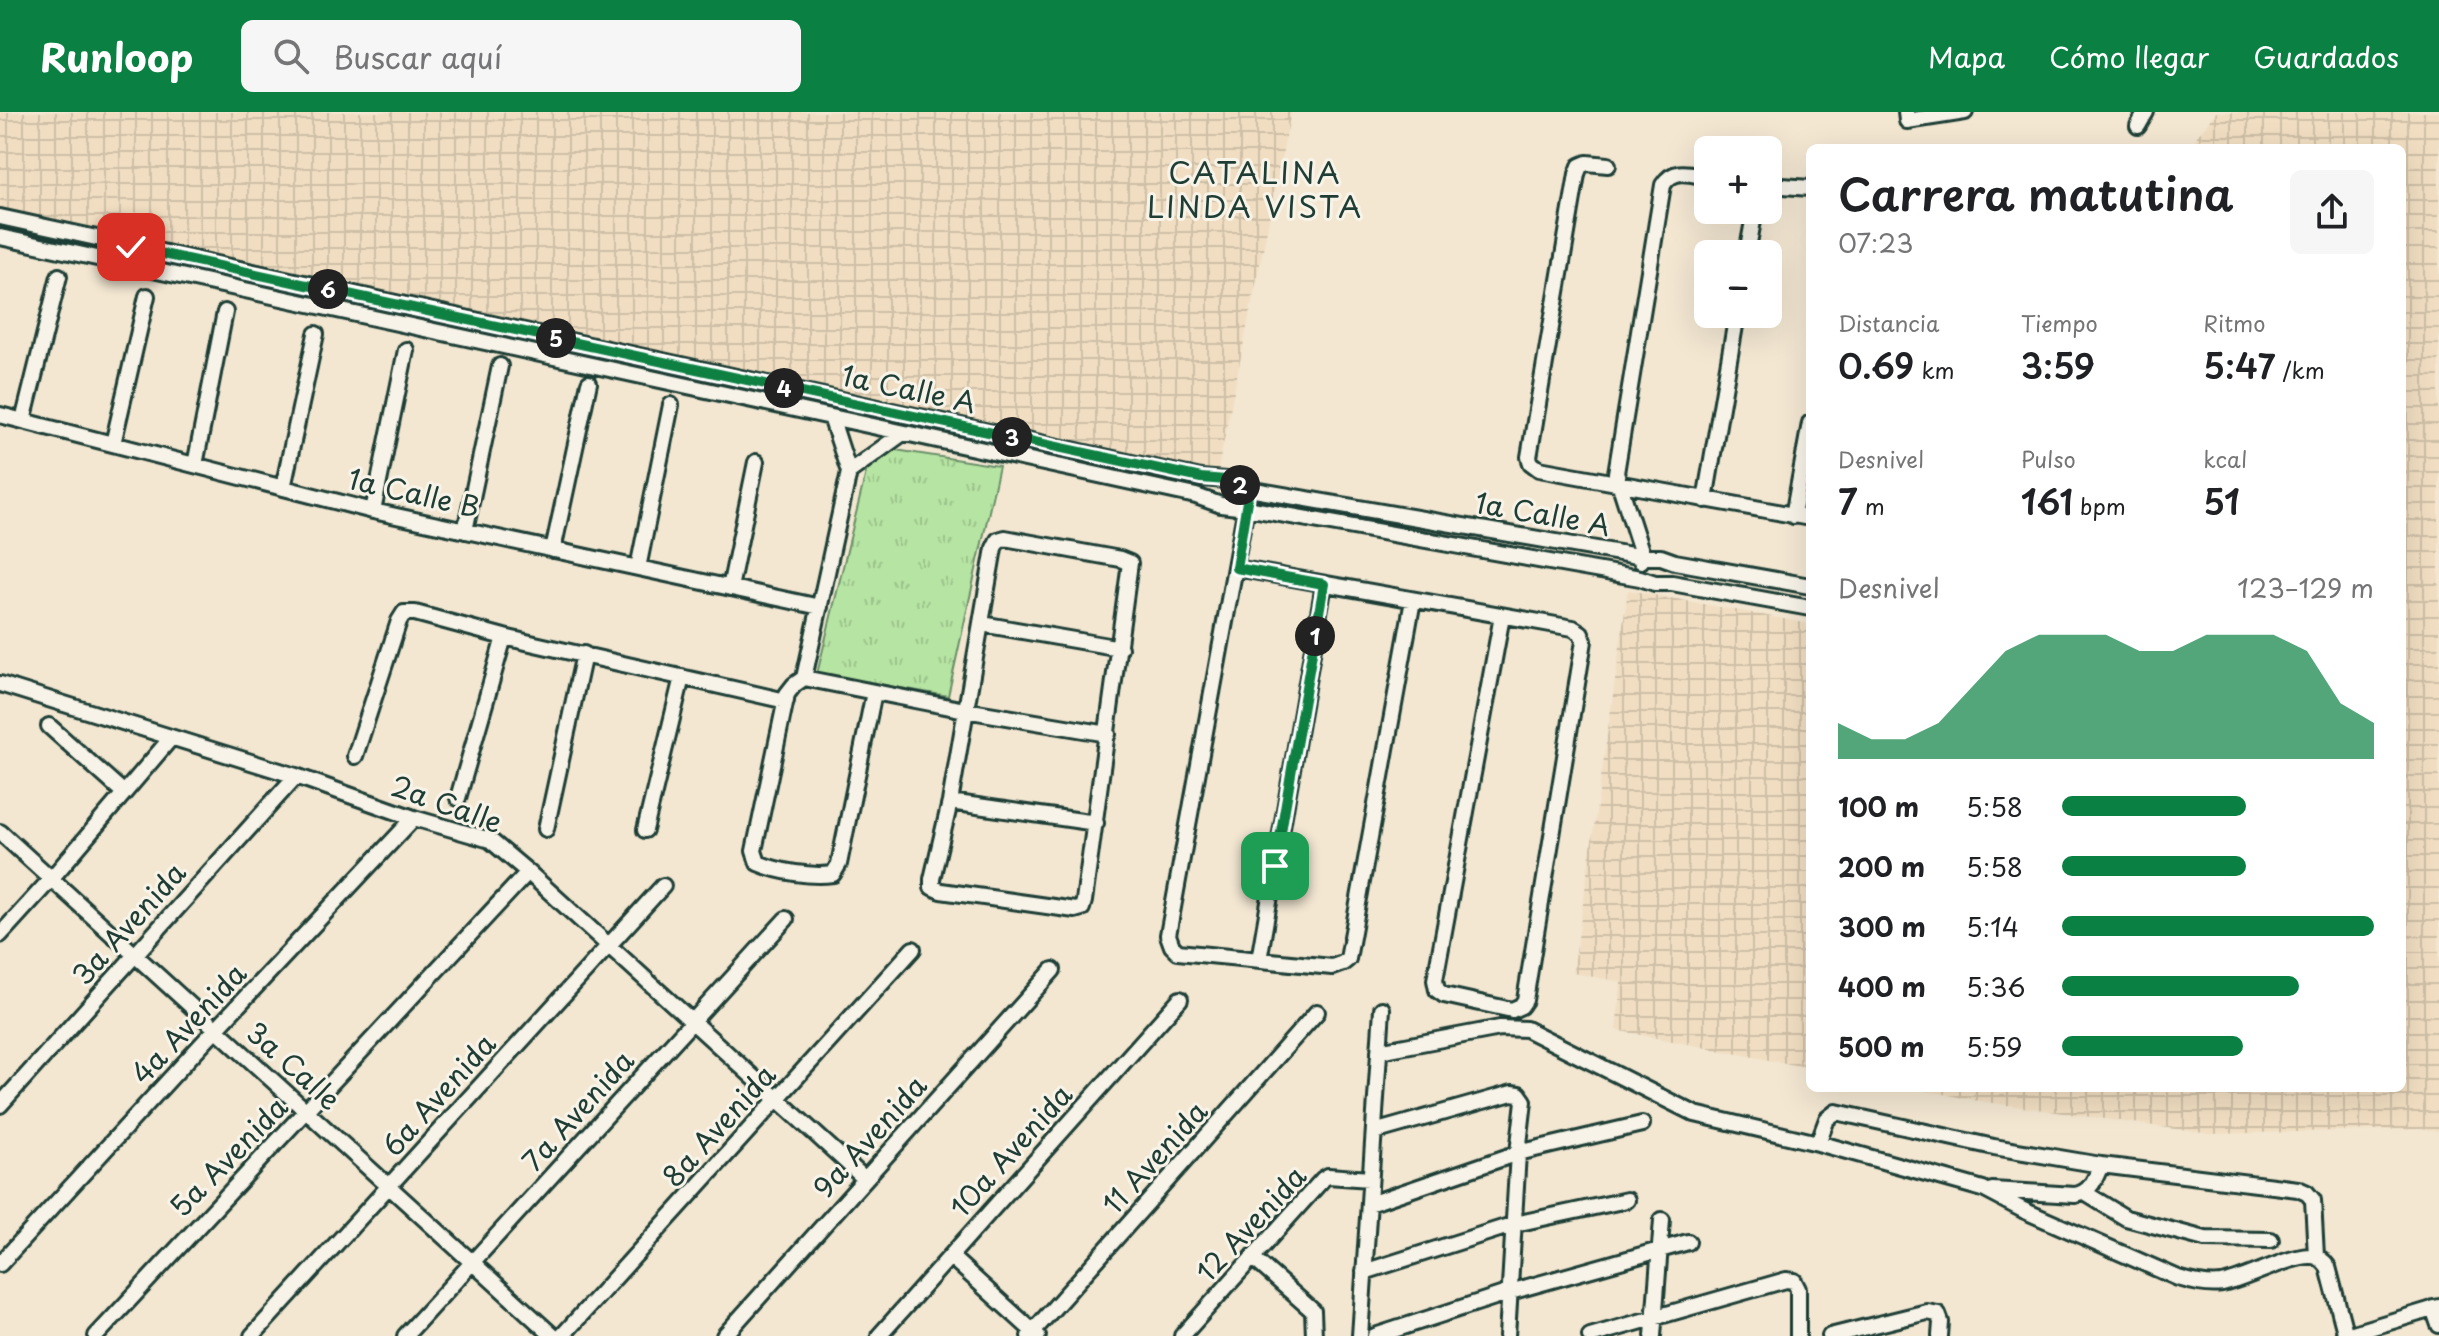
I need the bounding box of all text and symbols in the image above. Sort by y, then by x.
search box [241,20,801,92]
text: Runloop [40,28,193,85]
icon: search [269,34,313,78]
text: Buscar aquí [333,34,502,79]
text: Mapa [1928,35,2005,78]
text: Cómo llegar [2049,35,2209,78]
text: Guardados [2253,35,2399,78]
map controls [1694,136,1782,328]
button: + [1694,136,1782,224]
district label: CATALINA LINDA VISTA [1147,149,1363,228]
text: Carrera matutina [1838,160,2234,226]
button: share [2290,170,2374,254]
pin [97,213,165,281]
text: 07:23 [1838,223,1913,262]
icon: check [109,225,153,269]
button: − [1694,240,1782,328]
pin: 6 [308,269,348,309]
text: 6 [320,272,336,305]
text: Distancia [1838,306,1940,339]
text: Tiempo [2021,306,2098,339]
text: Ritmo [2203,306,2265,339]
pin: 5 [536,318,576,358]
text: 5 [549,321,563,354]
text: 0.69 [1838,339,1914,391]
text: 3:59 [2021,339,2095,391]
text: 5:47 [2203,339,2275,391]
street label: 1a Calle A [838,353,980,423]
text: km [1914,353,1954,386]
text: /km [2275,353,2325,386]
pin: 4 [764,368,804,408]
text: 4 [777,371,791,404]
pin: 3 [992,417,1032,457]
text: 3 [1005,420,1019,453]
text: Desnivel [1838,442,1924,475]
text: Pulso [2021,442,2076,475]
text: kcal [2203,442,2247,475]
street label: 1a Calle B [344,456,484,528]
pin: 2 [1220,465,1260,505]
text: 2 [1232,468,1248,501]
text: 7 [1838,475,1857,527]
text: 161 [2021,475,2073,527]
text: 51 [2203,475,2240,527]
street label: 1a Calle A [1472,480,1614,546]
text: m [1857,489,1885,522]
text: bpm [2073,489,2126,522]
text: Desnivel [1838,568,1939,607]
text: 123–129 m [2237,568,2374,607]
pin: 1 [1295,616,1335,656]
text: 1 [1310,619,1320,652]
street label: 2a Calle [385,763,509,843]
text: 100 m [1838,787,1919,826]
text: 5:58 [1966,787,2023,826]
pin [1241,832,1309,900]
icon: arrive [1253,844,1297,888]
text: 200 m [1838,847,1925,886]
text: 5:58 [1966,847,2023,886]
street label: 3a Avenida [61,852,195,994]
text: 300 m [1838,907,1926,946]
text: 5:14 [1966,907,2019,946]
street label: 4a Avenida [120,952,256,1093]
text: 400 m [1838,967,1926,1006]
text: 5:36 [1966,967,2026,1006]
street label: 3a Calle [237,1011,351,1119]
street label: 6a Avenida [371,1023,505,1165]
text: 500 m [1838,1027,1924,1066]
text: 5:59 [1966,1027,2023,1066]
street label: 7a Avenida [511,1040,643,1180]
street label: 8a Avenida [651,1054,785,1196]
street label: 9a Avenida [802,1065,936,1207]
street label: 10a Avenida [938,1074,1082,1226]
street label: 5a Avenida [159,1086,297,1226]
street label: 11 Avenida [1091,1090,1217,1223]
street label: 12 Avenida [1185,1155,1316,1291]

